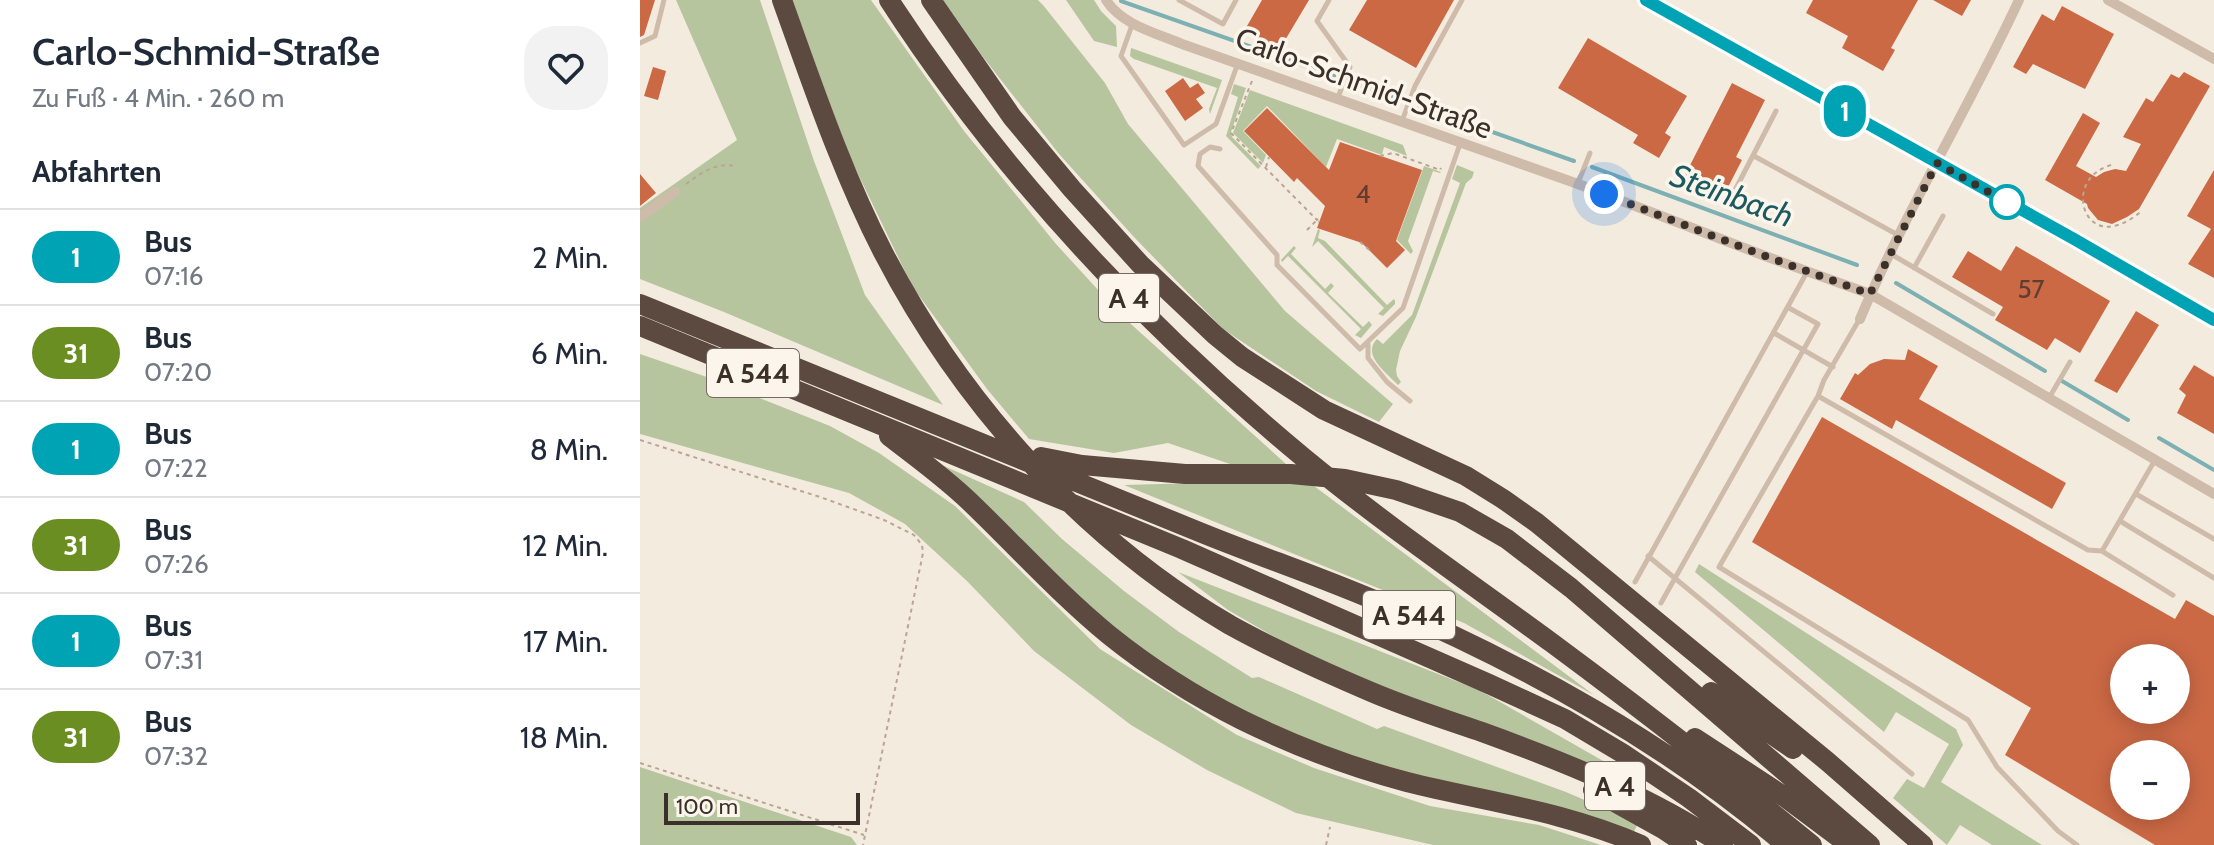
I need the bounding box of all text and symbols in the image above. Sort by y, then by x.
street label: Carlo-Schmid-Straße [1231,19,1497,147]
button: heart [524,26,608,110]
text: Carlo-Schmid-Straße [32,28,380,75]
text: Zu Fuß · 4 Min. · 260 m [32,82,284,114]
line badge: 1 [1819,85,1871,137]
text: 1 [1840,94,1850,128]
text: Abfahrten [32,153,162,190]
water label: Steinbach [1665,155,1799,235]
your location [1584,174,1624,214]
house number: 4 [1355,178,1371,210]
unlabelled marker [1990,185,2024,219]
text: Bus [144,223,192,260]
text: 2 Min. [532,239,608,276]
text: 1 [71,240,81,274]
text: 07:16 [144,260,204,292]
house number: 57 [2017,273,2045,305]
road number: A 4 [1099,274,1159,322]
text: Bus [144,319,192,356]
text: 6 Min. [531,335,608,372]
text: 31 [63,336,89,370]
road number: A 544 [707,349,799,397]
text: 07:20 [144,356,212,388]
text: Bus [144,415,192,452]
text: 8 Min. [530,431,608,468]
text: 1 [71,432,81,466]
text: 07:22 [144,452,208,484]
text: Bus [144,511,192,548]
text: 12 Min. [522,527,608,564]
text: 31 [63,528,89,562]
text: 07:26 [144,548,209,580]
road number: A 544 [1363,591,1455,639]
text: Bus [144,607,192,644]
text: 17 Min. [523,623,608,660]
text: 1 [71,624,81,658]
text: 07:31 [144,644,203,676]
map controls [2110,644,2190,820]
button: + [2110,644,2190,724]
text: Bus [144,703,192,740]
text: 18 Min. [520,719,608,756]
text: 31 [63,720,89,754]
text: 07:32 [144,740,208,772]
button: − [2110,740,2190,820]
road number: A 4 [1585,762,1645,810]
scale bar [664,789,860,825]
text: 100 m [676,793,738,820]

